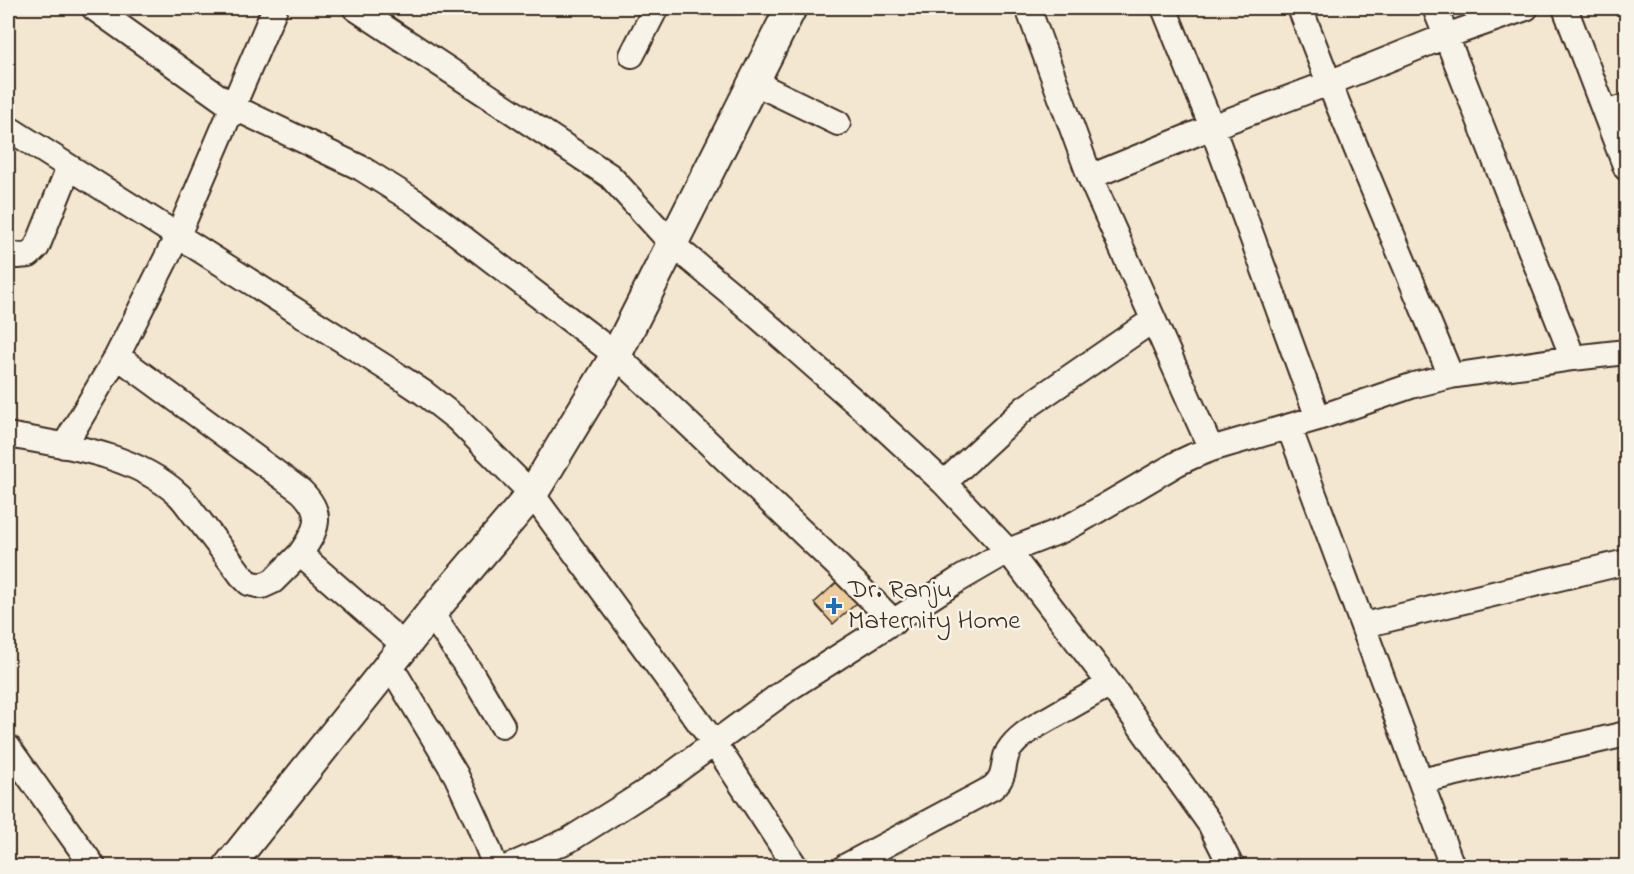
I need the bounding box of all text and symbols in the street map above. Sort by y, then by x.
place label: Dr. Ranju Maternity Home [847,571,1021,641]
marker: Dr. Ranju Maternity Home [825,597,843,615]

